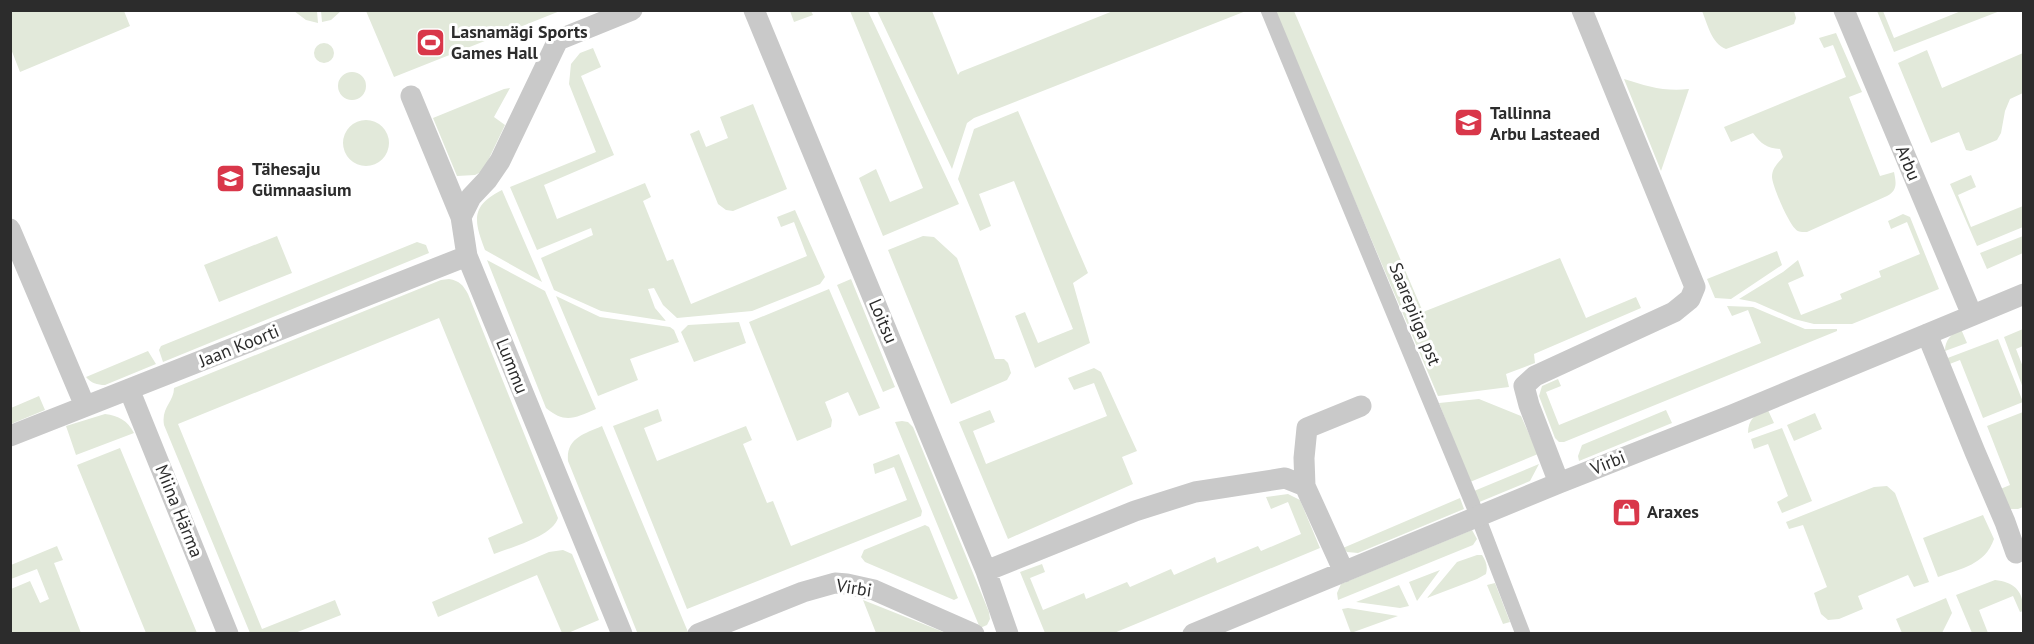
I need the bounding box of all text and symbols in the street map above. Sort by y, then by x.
place label: Lasnamägi Sports Games Hall [451,20,588,64]
sports icon: Lasnamägi Sports Games Hall [414,26,446,58]
place label: Tallinna Arbu Lasteaed [1490,101,1600,145]
school or university icon: Tallinna Arbu Lasteaed [1453,107,1485,139]
street label: Arbu [1891,142,1926,184]
place label: Tähesaju Gümnaasium [252,157,351,201]
school or university icon: Tähesaju Gümnaasium [215,163,247,195]
street label: Saarepiiga pst [1384,259,1447,369]
street label: Loitsu [864,295,903,347]
street label: Jaan Koorti [194,319,282,372]
street label: Lummu [491,335,534,397]
street label: Virbi [1586,445,1629,480]
street label: Miina Härma [150,461,209,561]
shop icon: Araxes [1610,496,1642,528]
place label: Araxes [1647,500,1699,523]
street label: Virbi [834,573,874,602]

